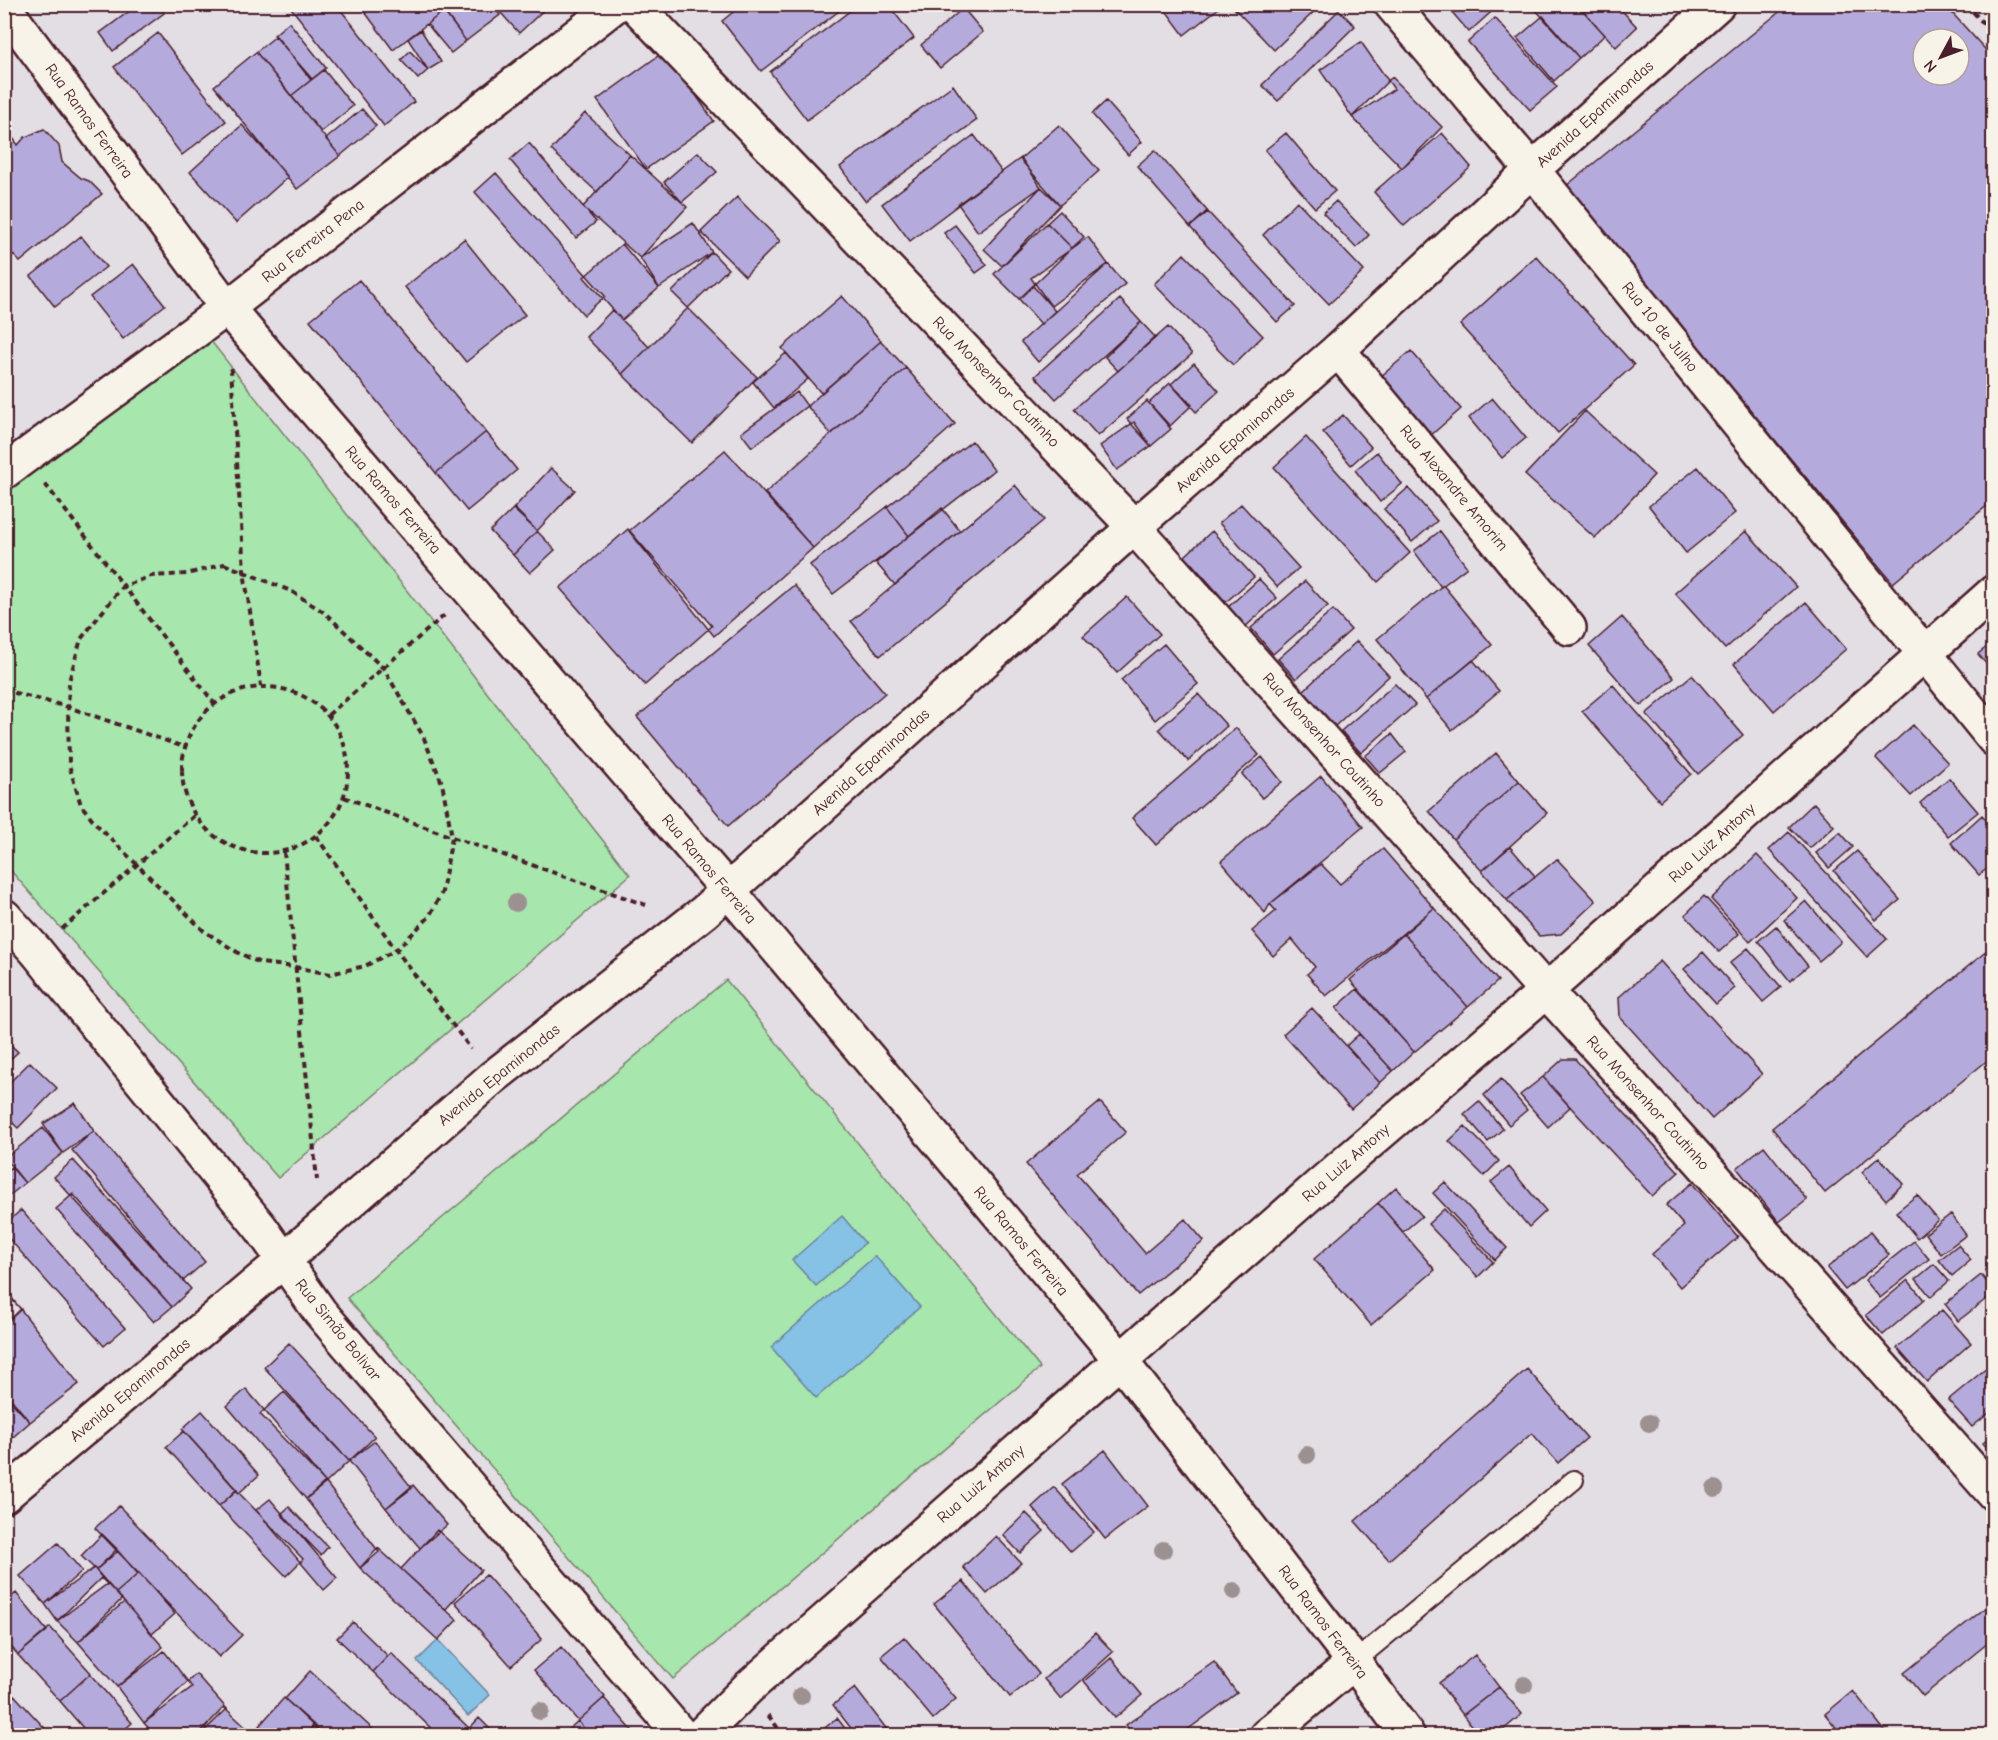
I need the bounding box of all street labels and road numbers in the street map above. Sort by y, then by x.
street label: Avenida Epaminondas [1533,57,1657,171]
street label: Rua Ramos Ferreira [41,60,137,182]
street label: Rua Ferreira Pena [258,196,368,286]
street label: Rua 10 de Julho [1618,278,1702,376]
street label: Rua Monsenhor Coutinho [929,313,1063,451]
street label: Avenida Epaminondas [1172,383,1298,496]
street label: Rua Alexandre Amorim [1396,421,1512,555]
street label: Rua Ramos Ferreira [341,442,445,558]
street label: Rua Monsenhor Coutinho [1259,669,1389,811]
street label: Avenida Epaminondas [809,705,933,819]
street label: Rua Luiz Antony [1665,799,1760,886]
street label: Rua Ramos Ferreira [658,811,760,927]
street label: Avenida Epaminondas [435,1020,564,1130]
street label: Rua Monsenhor Coutinho [1583,1032,1713,1174]
street label: Rua Luiz Antony [1299,1120,1394,1206]
street label: Rua Ramos Ferreira [970,1183,1072,1299]
street label: Rua Simão Bolivar [291,1276,385,1385]
street label: Avenida Epaminondas [66,1334,194,1445]
street label: Rua Luiz Antony [934,1441,1029,1527]
street label: Rua Ramos Ferreira [1275,1562,1371,1682]

